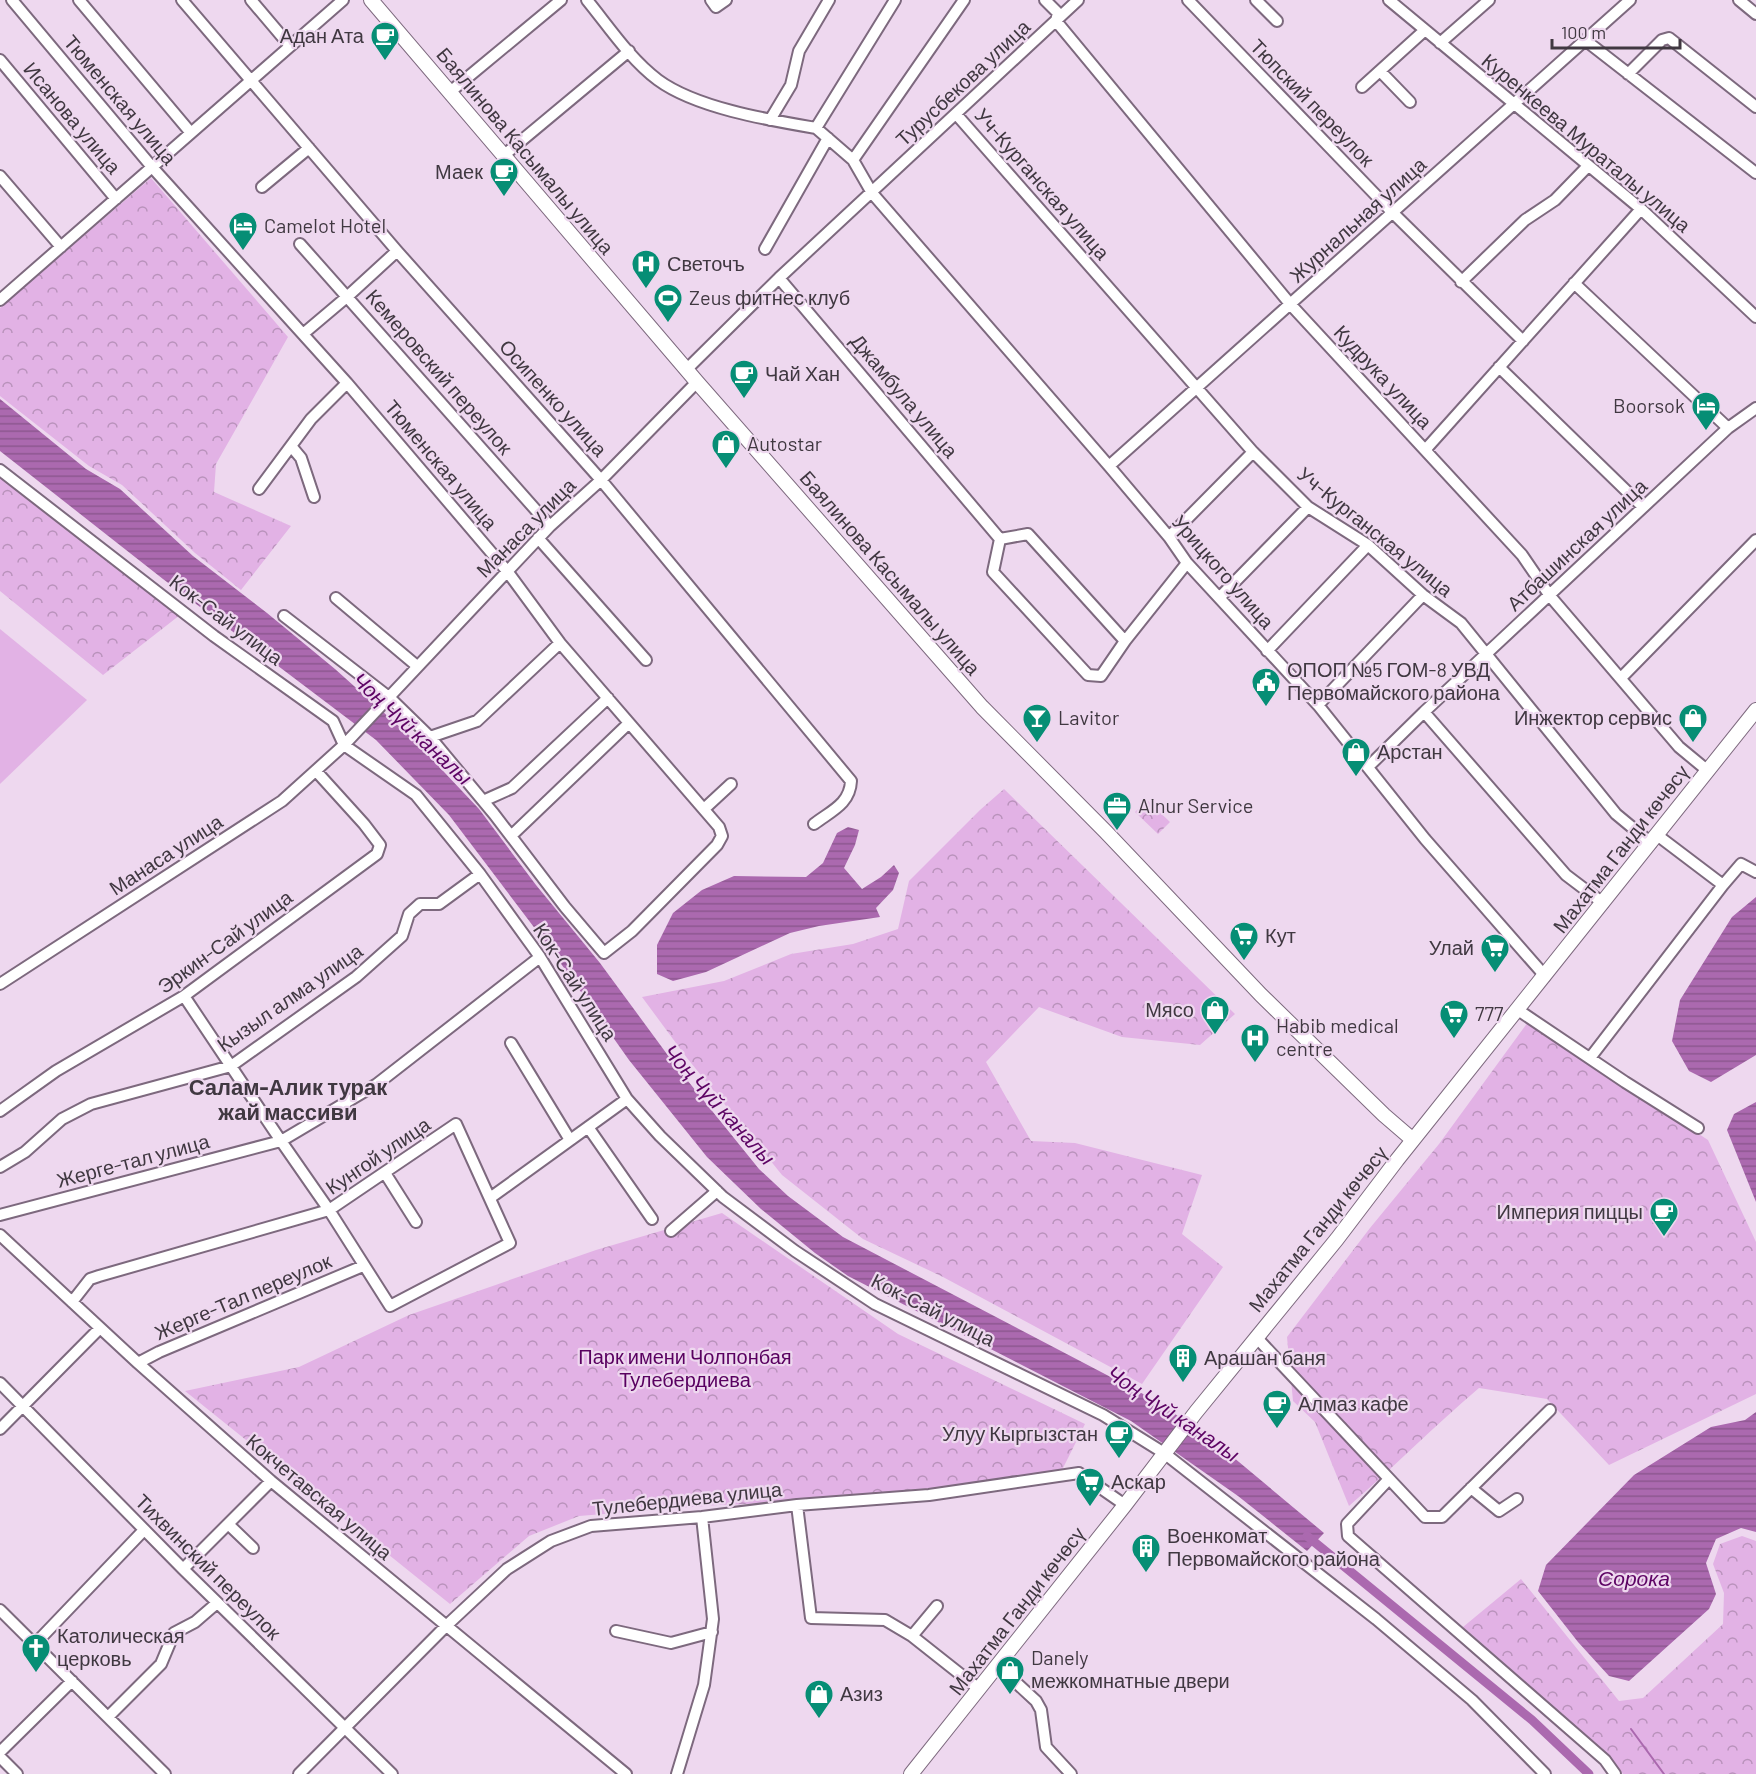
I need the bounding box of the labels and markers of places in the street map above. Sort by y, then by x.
cafe icon: Адан Ата [369,20,401,62]
place label: Адан Ата [280,23,365,47]
cafe icon: Маек [488,156,520,198]
place label: Маек [435,159,483,183]
hotel icon: Camelot Hotel [227,210,259,252]
place label: Camelot Hotel [264,213,386,237]
hospital icon: Светочъ [630,248,662,290]
place label: Светочъ [667,251,745,275]
sports icon: Zeus фитнес клуб [652,282,684,324]
place label: Zeus фитнес клуб [689,285,850,309]
cafe icon: Чай Хан [728,358,760,400]
place label: Чай Хан [765,361,840,385]
hotel icon: Boorsok [1690,390,1722,432]
place label: Boorsok [1613,393,1685,417]
shop icon: Autostar [710,428,742,470]
place label: Autostar [747,431,822,455]
place label: ОПОП №5 ГОМ-8 УВД Первомайского района [1287,657,1501,704]
public building icon: ОПОП №5 ГОМ-8 УВД Первомайского района [1250,666,1282,708]
bar icon: Lavitor [1021,702,1053,744]
shop icon: Инжектор сервис [1677,702,1709,744]
place label: Lavitor [1058,705,1119,729]
place label: Инжектор сервис [1514,705,1672,729]
shop icon: Арстан [1340,736,1372,778]
place label: Арстан [1377,739,1443,763]
office icon: Alnur Service [1101,790,1133,832]
place label: Alnur Service [1138,793,1253,817]
supermarket icon: Кут [1228,920,1260,962]
place label: Кут [1265,923,1296,947]
supermarket icon: Улай [1479,932,1511,974]
place label: Улай [1429,935,1474,959]
shop icon: Мясо [1199,994,1231,1036]
place label: Мясо [1145,997,1194,1021]
supermarket icon: 777 [1438,998,1470,1040]
place label: 777 [1475,1001,1504,1025]
place label: Habib medical centre [1276,1013,1399,1060]
hospital icon: Habib medical centre [1239,1022,1271,1064]
cafe icon: Империя пиццы [1648,1196,1680,1238]
place label: Империя пиццы [1497,1199,1643,1223]
building icon: Арашан баня [1167,1342,1199,1384]
place label: Арашан баня [1204,1345,1326,1369]
cafe icon: Алмаз кафе [1261,1388,1293,1430]
place label: Алмаз кафе [1298,1391,1409,1415]
cafe icon: Улуу Кыргызстан [1103,1418,1135,1460]
place label: Улуу Кыргызстан [942,1421,1098,1445]
supermarket icon: Аскар [1074,1466,1106,1508]
place label: Аскар [1111,1469,1166,1493]
place label: Военкомат Первомайского района [1167,1523,1381,1570]
building icon: Военкомат Первомайского района [1130,1532,1162,1574]
place label: Католическая церковь [57,1623,184,1670]
church icon: Католическая церковь [20,1632,52,1674]
place label: Danely межкомнатные двери [1031,1645,1230,1692]
shop icon: Danely межкомнатные двери [994,1654,1026,1696]
shop icon: Азиз [803,1678,835,1720]
place label: Азиз [840,1681,883,1705]

